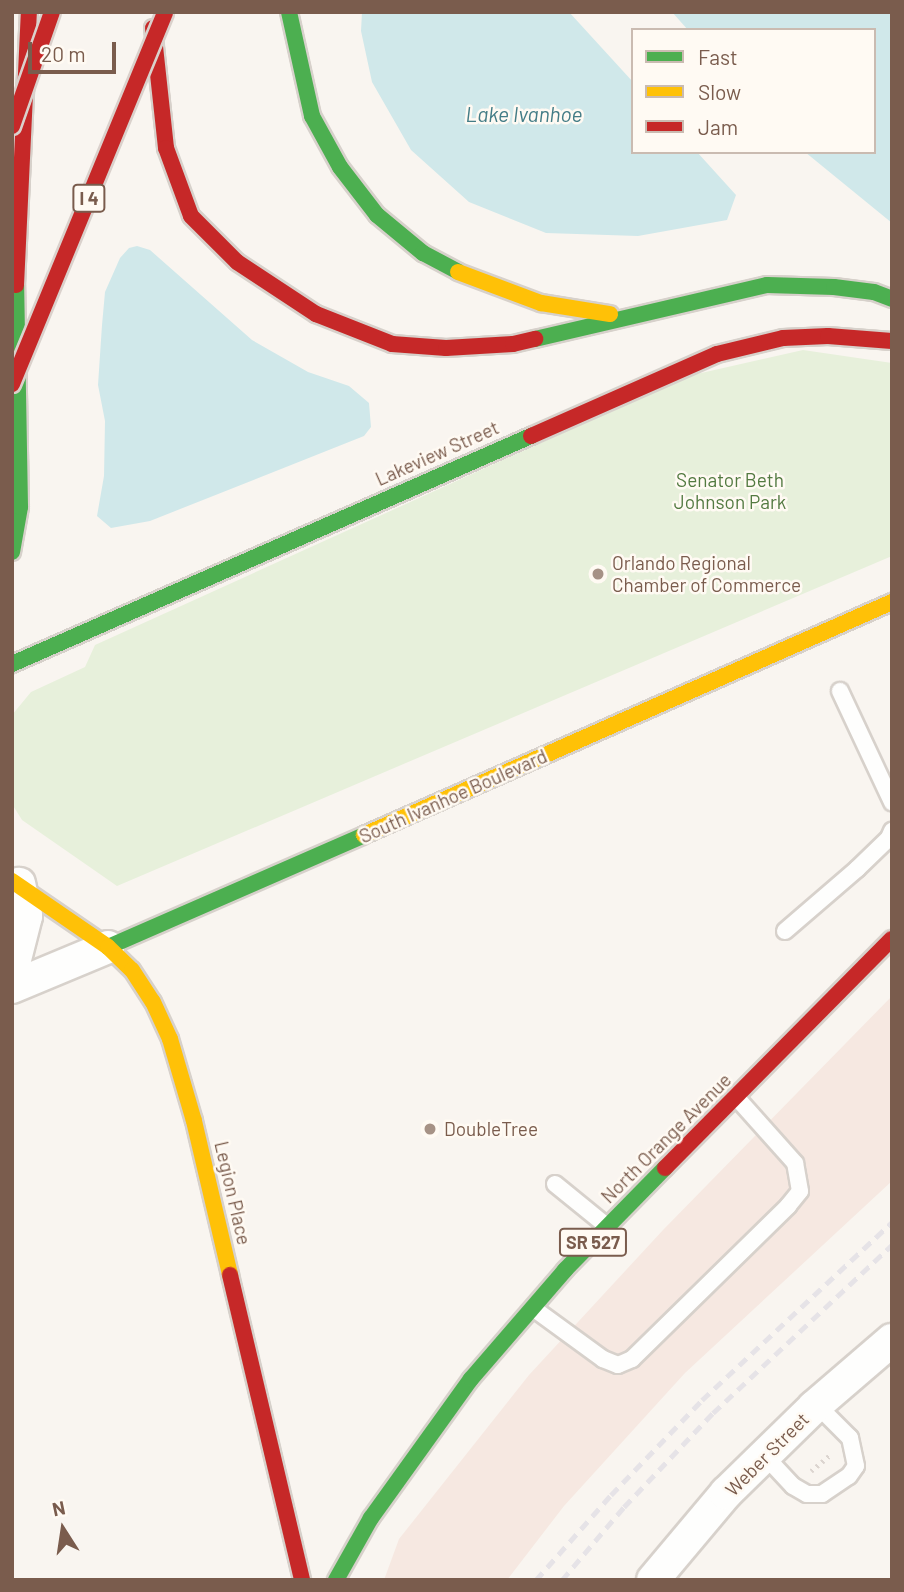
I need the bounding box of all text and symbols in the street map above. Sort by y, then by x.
scale bar [32,28,119,72]
legend [631,28,876,154]
text: 20 m [41,41,86,66]
text: Fast [698,44,738,69]
text: Slow [698,79,741,104]
water label: Lake Ivanhoe [466,101,582,127]
text: Jam [698,114,738,139]
road number: I 4 [72,183,106,212]
street label: Lakeview Street [372,416,502,490]
park label: Senator Beth Johnson Park [674,469,786,513]
place label: Orlando Regional Chamber of Commerce [612,552,801,596]
marker: Orlando Regional Chamber of Commerce [590,566,606,582]
street label: South Ivanhoe Boulevard [356,744,550,848]
street label: North Orange Avenue [596,1068,736,1208]
place label: DoubleTree [444,1118,538,1140]
marker: DoubleTree [422,1121,438,1137]
street label: Legion Place [210,1139,256,1247]
road number: SR 527 [558,1227,628,1256]
street label: Weber Street [720,1407,814,1501]
north arrow [28,1494,98,1564]
text: N [50,1495,67,1521]

